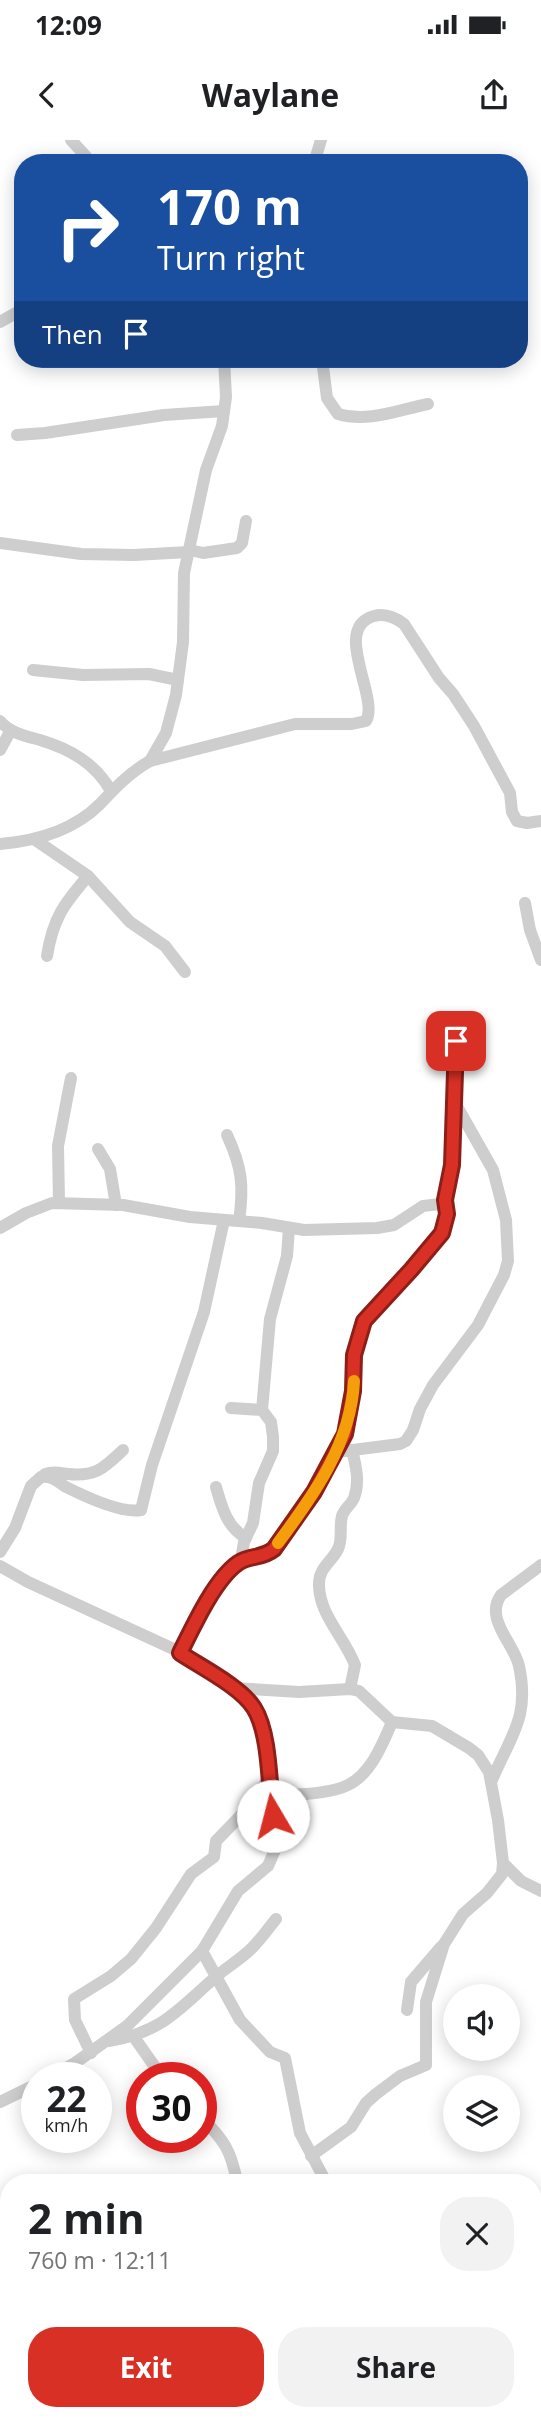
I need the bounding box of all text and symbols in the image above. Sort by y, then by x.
text: 12:09 [35,7,102,43]
text: Waylane [202,73,339,116]
icon: back [28,76,66,114]
icon: share [475,76,513,114]
text: 170 m [157,173,302,239]
icon: right [42,182,133,273]
text: Turn right [157,236,305,279]
icon: arrive [117,315,155,353]
text: Then [42,316,103,352]
pin [426,1011,486,1071]
icon: arrive [437,1022,475,1060]
position arrow [236,1779,310,1853]
map controls [443,1984,520,2152]
button: sound [443,1984,520,2061]
speed limit sign: 30 [126,2062,217,2153]
text: 22 [46,2075,87,2122]
button: layers [443,2075,520,2152]
text: km/h [45,2113,88,2137]
text: 2 min [28,2189,145,2246]
button: close [440,2197,514,2271]
text: 760 m · 12:11 [28,2244,171,2276]
button: Exit [28,2327,264,2407]
button: Share [278,2327,514,2407]

